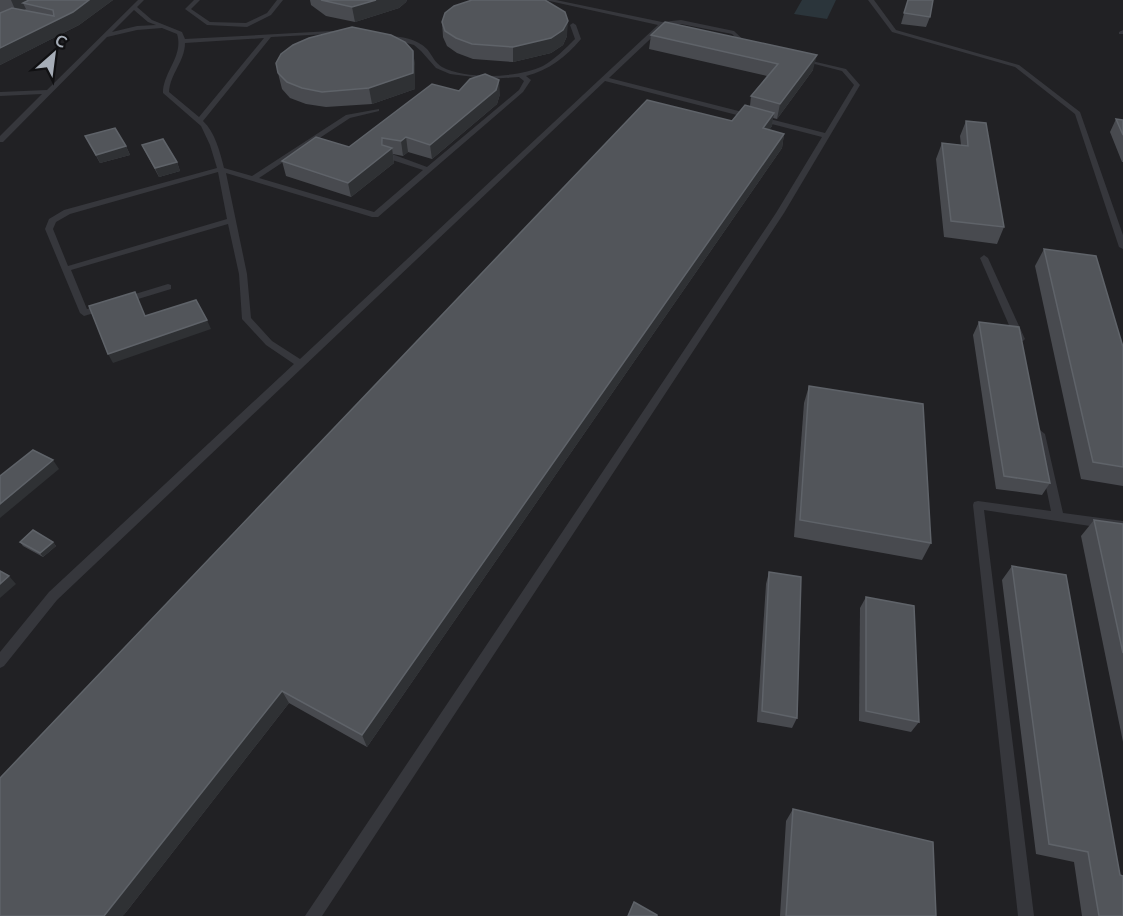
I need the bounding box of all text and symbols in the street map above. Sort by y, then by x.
north arrow [24,24,84,84]
text: С [51,29,71,54]

